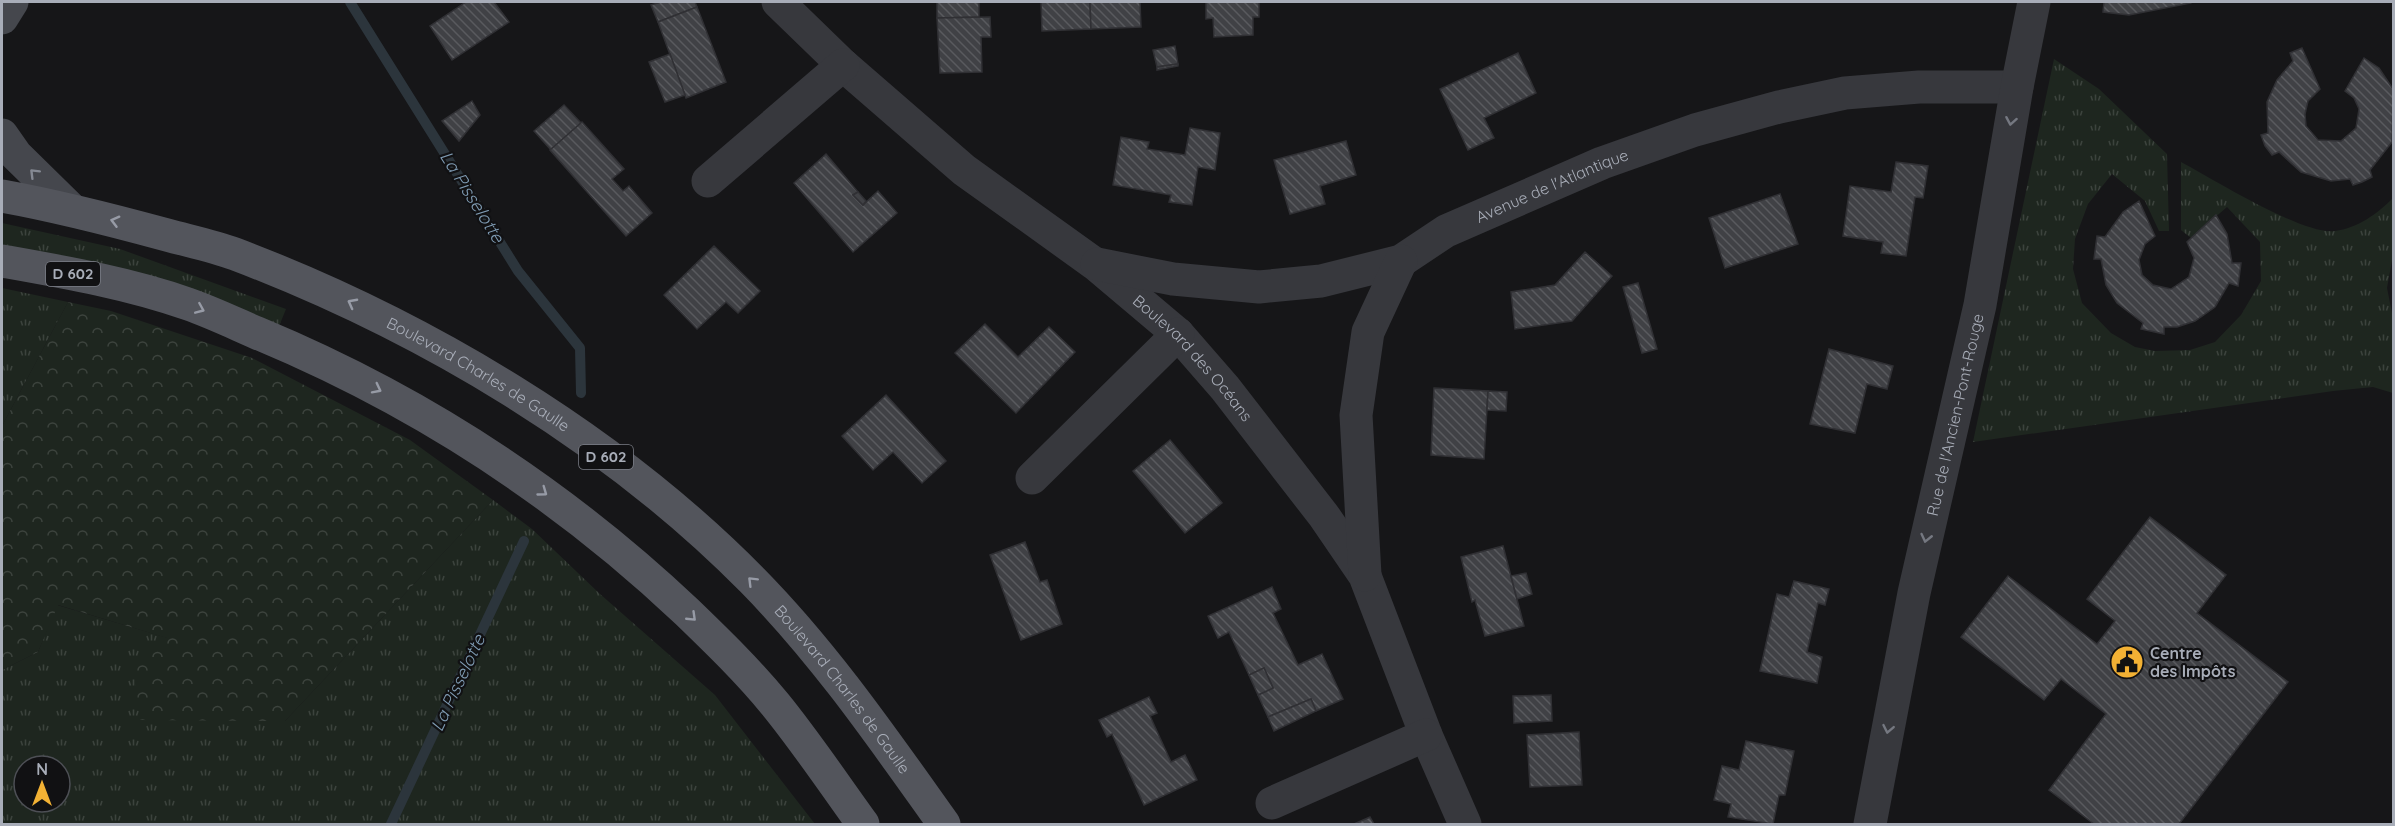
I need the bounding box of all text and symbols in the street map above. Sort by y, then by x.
one-way arrow [2005,115,2018,125]
street label: Avenue de l'Atlantique [1472,144,1631,227]
water label: La Pisselotte [435,146,510,248]
one-way arrow [31,170,42,181]
one-way arrow [110,216,121,228]
road number: D 602 [46,262,100,286]
street label: Boulevard des Océans [1129,290,1257,425]
one-way arrow [348,299,358,310]
one-way arrow [193,302,204,314]
street label: Boulevard Charles de Gaulle [383,312,574,436]
street label: Rue de l'Ancien-Pont-Rouge [1922,312,1988,518]
one-way arrow [371,382,382,393]
road number: D 602 [579,445,633,469]
one-way arrow [536,485,547,496]
one-way arrow [1921,533,1934,543]
one-way arrow [748,577,758,588]
street label: Boulevard Charles de Gaulle [770,601,915,777]
one-way arrow [685,610,695,621]
water label: La Pisselotte [425,630,490,735]
place label: Centre des Impôts [2150,643,2236,681]
public building icon: Centre des Impôts [2109,644,2145,680]
one-way arrow [1882,724,1895,734]
north arrow [12,754,72,814]
text: N [36,759,48,779]

